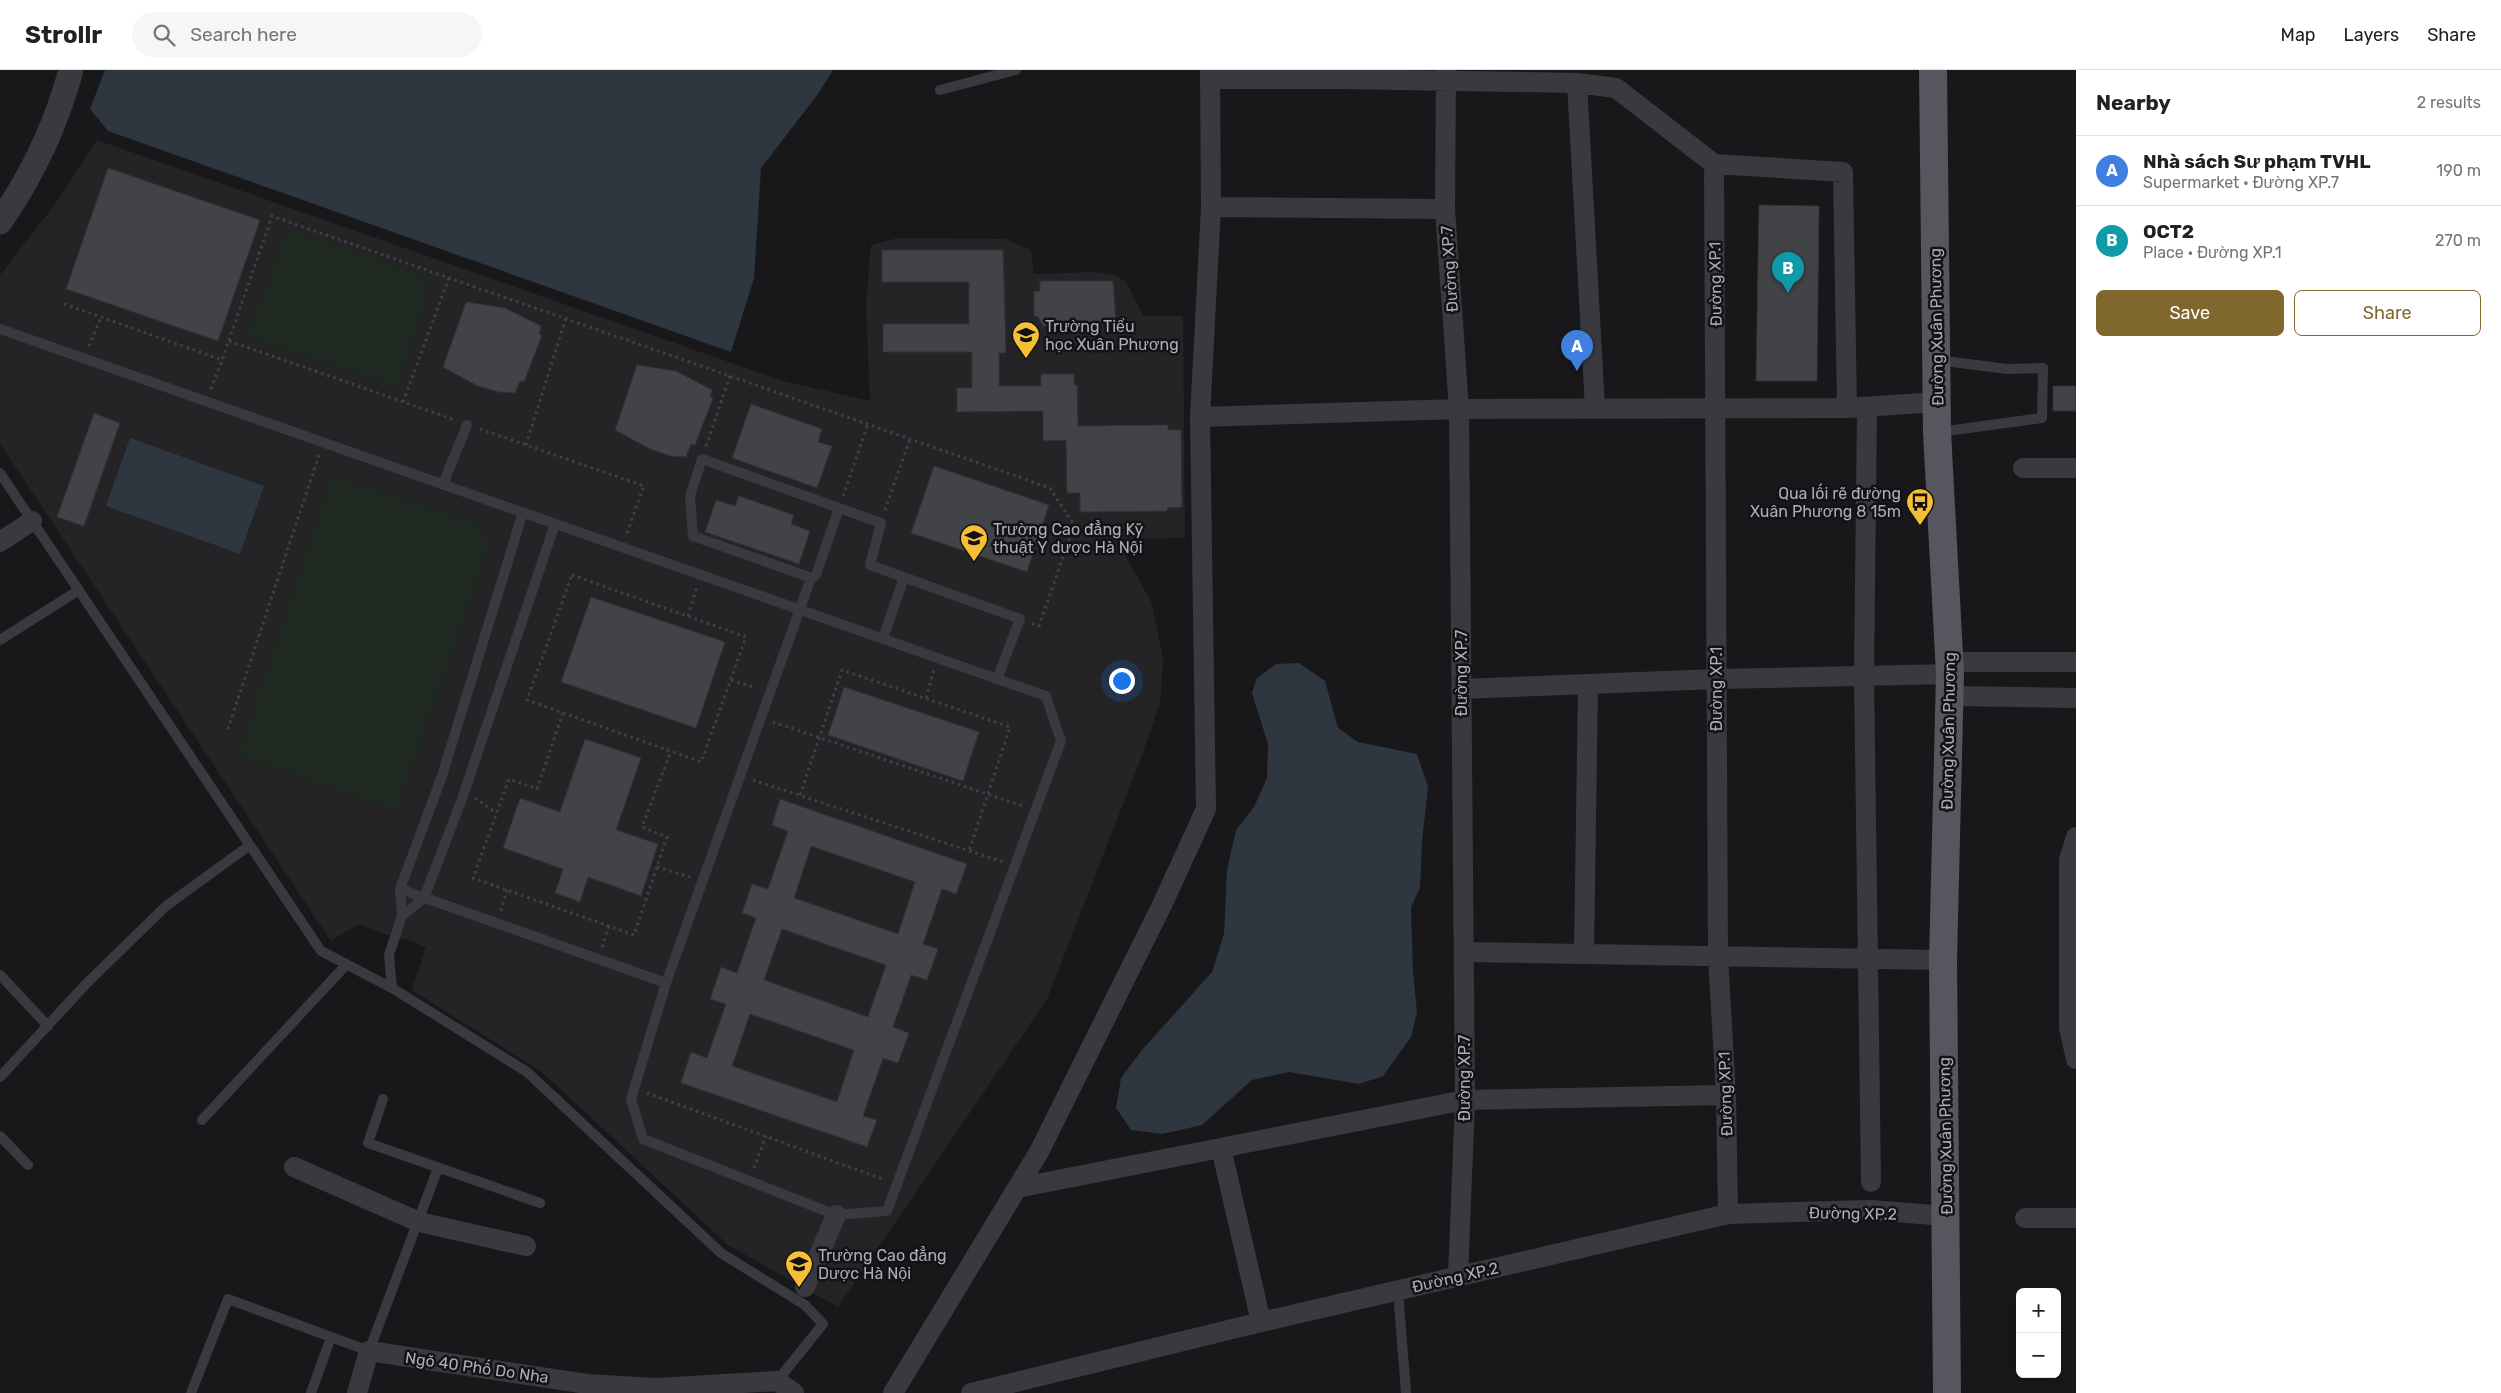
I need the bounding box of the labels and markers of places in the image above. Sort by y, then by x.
pin: B [1772,252,1804,293]
place label: Trường Tiểu học Xuân Phương [1045,317,1179,354]
school or university icon: Trường Tiểu học Xuân Phương [1011,320,1041,359]
pin: A [1561,330,1593,371]
place label: Qua lối rẽ đường Xuân Phương 8 15m [1750,483,1901,521]
bus stop icon: Qua lối rẽ đường Xuân Phương 8 15m [1905,487,1935,526]
place label: Trường Cao đẳng Kỹ thuật Y dược Hà Nội [993,520,1143,557]
school or university icon: Trường Cao đẳng Kỹ thuật Y dược Hà Nội [959,523,989,562]
place label: Trường Cao đẳng Dược Hà Nội [818,1246,947,1283]
school or university icon: Trường Cao đẳng Dược Hà Nội [784,1249,814,1288]

